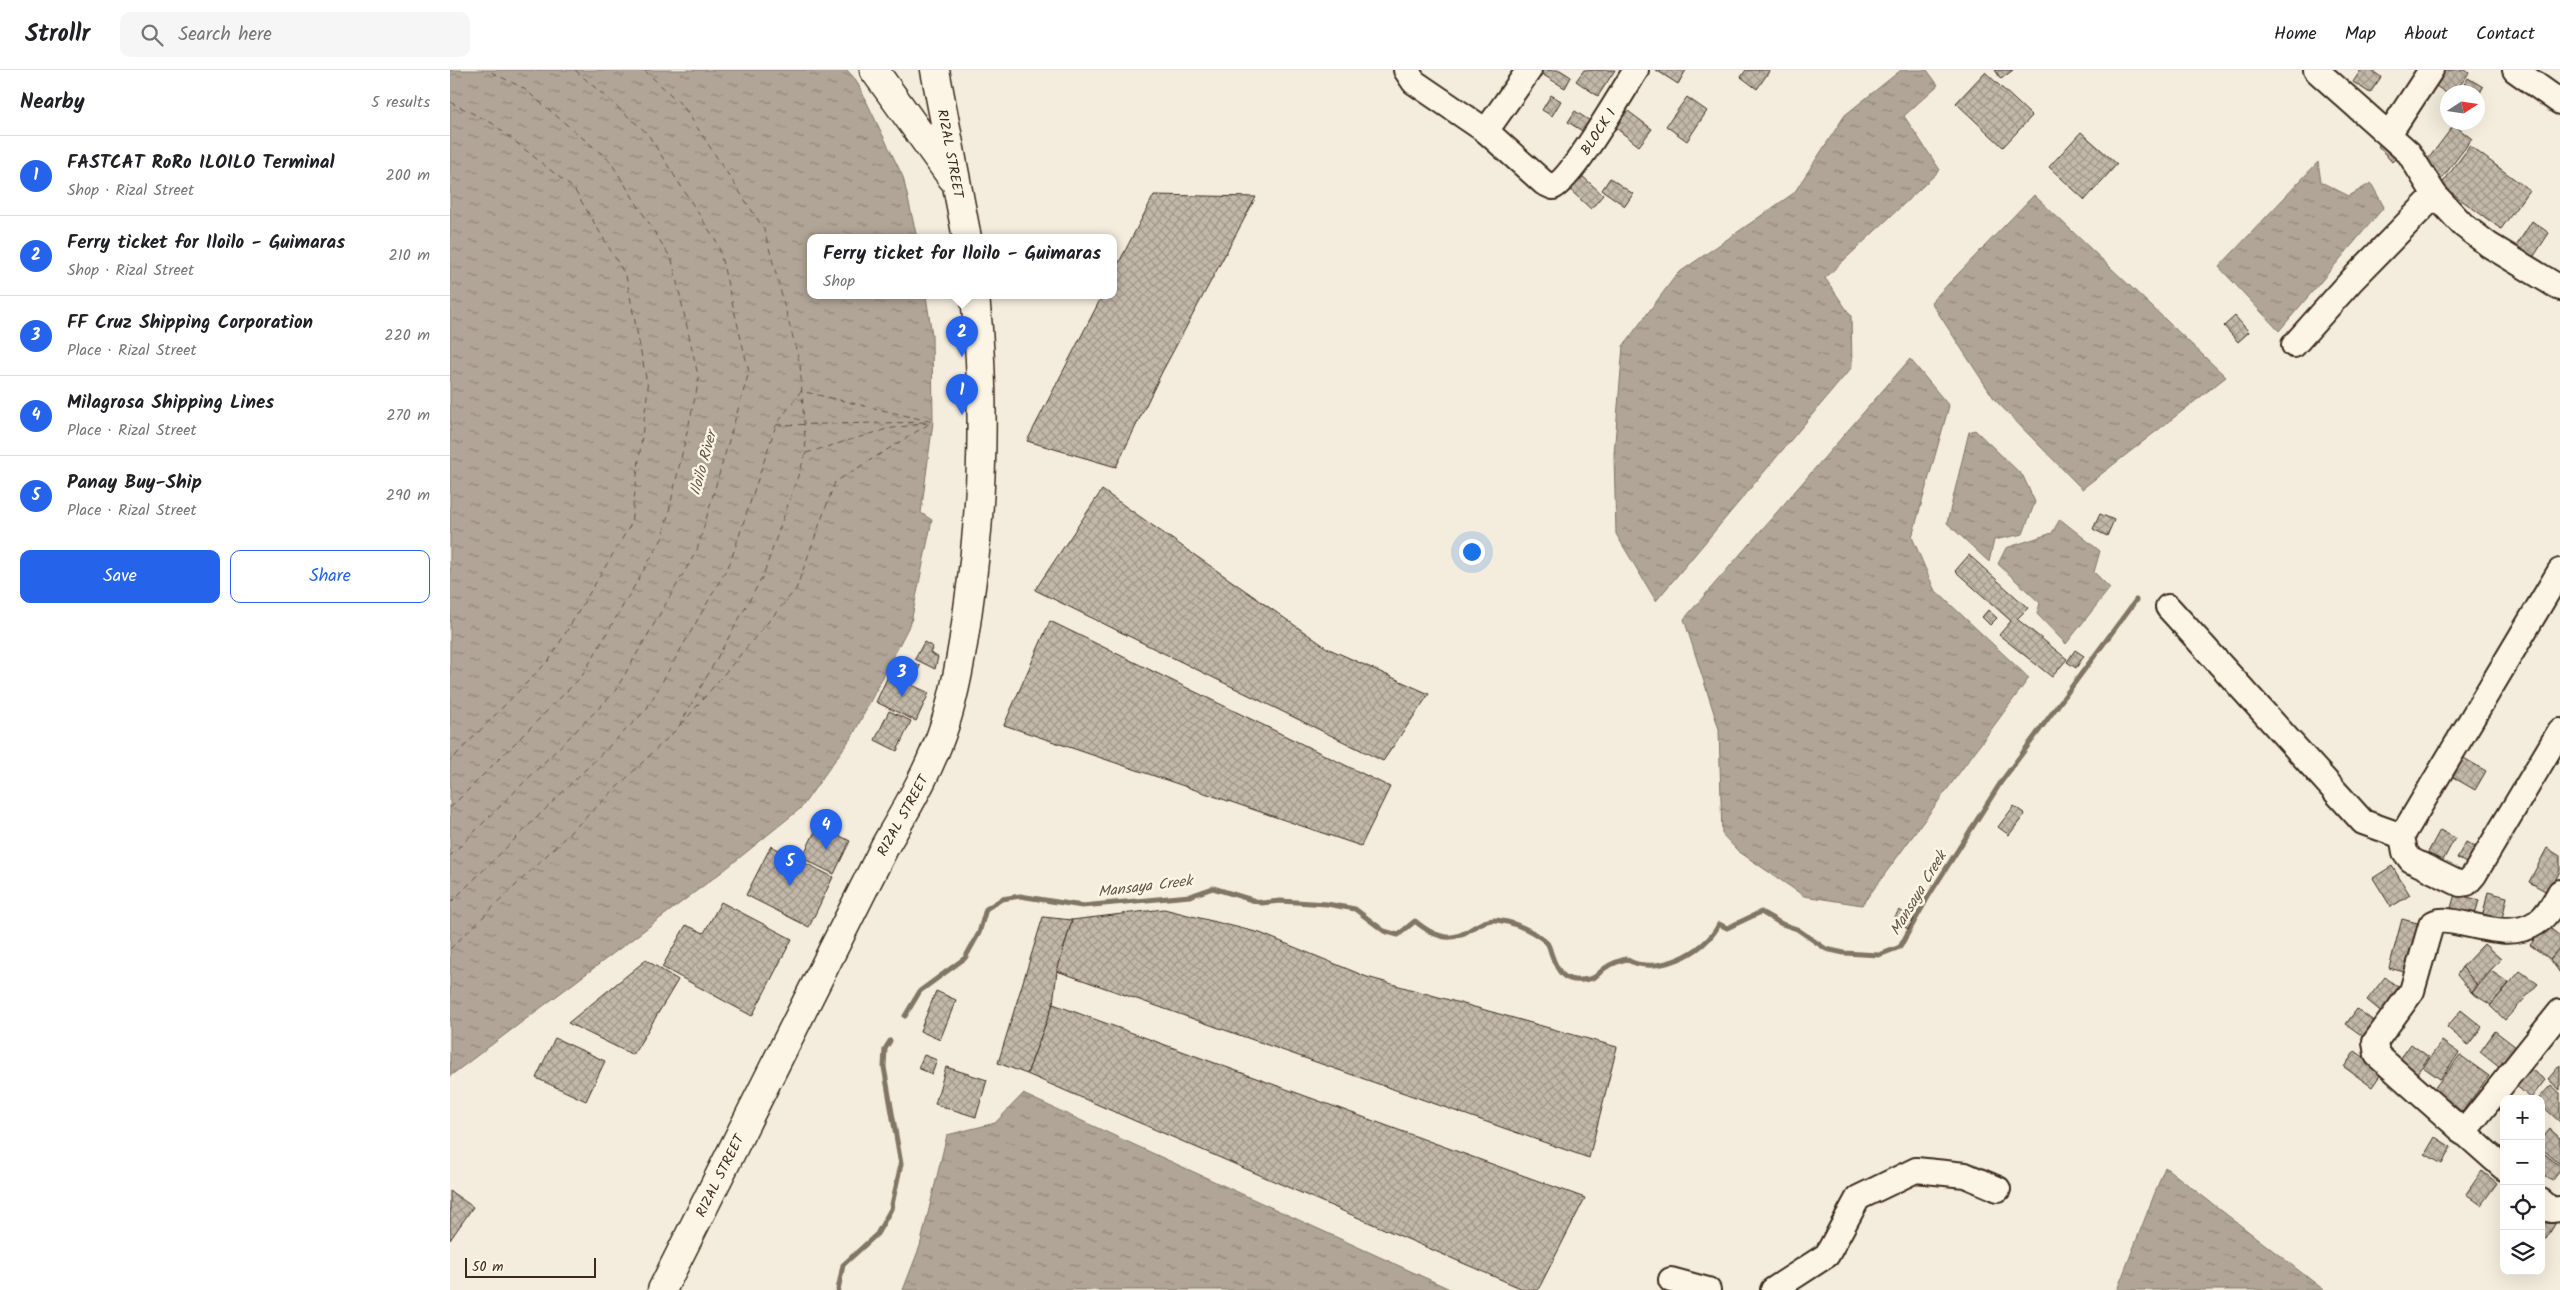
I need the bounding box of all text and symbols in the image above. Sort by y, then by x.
search box [120,12,470,57]
text: Strollr [25,15,90,54]
text: Search here [178,20,272,50]
text: Home [2274,20,2317,49]
text: Map [2345,20,2376,49]
text: About [2404,20,2448,49]
text: Contact [2476,20,2535,49]
icon: search [138,21,166,49]
north arrow [2440,85,2485,130]
text: Nearby [20,86,85,119]
text: 5 results [371,90,430,115]
street label: BLOCK 1 [1575,104,1622,160]
street label: RIZAL STREET [931,107,969,201]
text: FASTCAT RoRo ILOILO Terminal [67,148,335,178]
text: 1 [34,163,38,188]
text: 200 m [386,163,430,188]
text: Shop · Rizal Street [67,178,194,203]
text: Ferry ticket for Iloilo - Guimaras [67,228,345,258]
popup [807,234,1117,299]
text: Ferry ticket for Iloilo - Guimaras [823,239,1101,269]
text: 2 [31,243,41,268]
text: 210 m [389,243,430,268]
text: Shop · Rizal Street [67,258,194,283]
text: Shop [823,269,855,294]
text: FF Cruz Shipping Corporation [67,308,313,338]
pin: 2 [946,316,978,357]
text: 3 [32,323,40,348]
text: 220 m [384,323,430,348]
text: Place · Rizal Street [67,338,197,363]
pin: 1 [946,374,978,415]
text: Milagrosa Shipping Lines [67,388,274,418]
text: 4 [32,403,40,428]
text: 270 m [386,403,430,428]
text: Place · Rizal Street [67,418,197,443]
water label: Iloilo River [684,426,725,498]
text: Panay Buy-Ship [67,468,202,498]
text: 5 [32,483,40,508]
text: 290 m [386,483,430,508]
text: Place · Rizal Street [67,498,197,523]
your location [1459,539,1485,565]
button: Save [20,550,220,603]
button: Share [230,550,430,603]
pin: 3 [886,656,918,697]
street label: RIZAL STREET [872,770,935,860]
pin: 4 [810,809,842,850]
pin: 5 [774,845,806,886]
water label: Mansaya Creek [1884,845,1955,940]
water label: Mansaya Creek [1097,869,1196,905]
map controls [2500,1095,2545,1275]
button: + [2500,1095,2545,1140]
street label: RIZAL STREET [690,1130,751,1221]
button: − [2500,1140,2545,1185]
button: locate [2500,1185,2545,1230]
button: layers [2500,1230,2545,1275]
scale bar [465,1255,596,1278]
text: 50 m [472,1256,503,1278]

